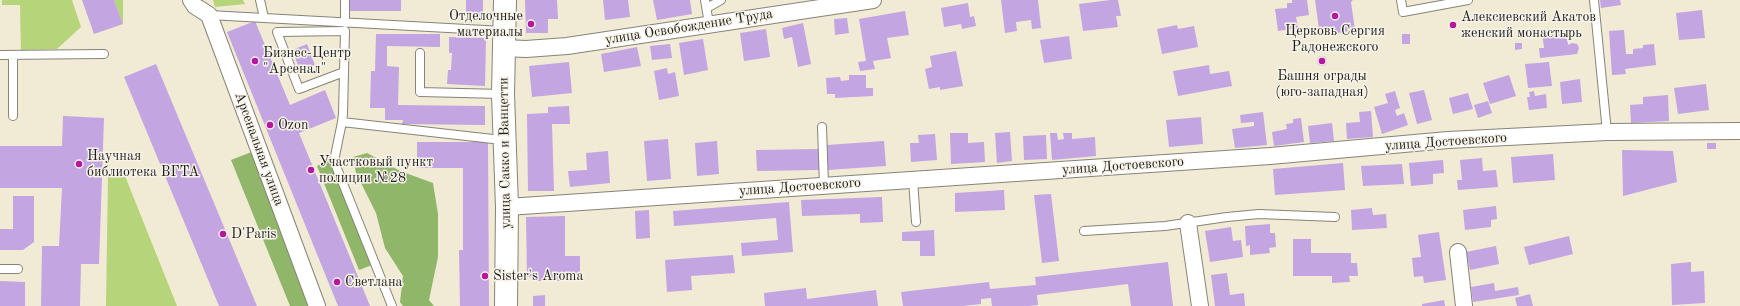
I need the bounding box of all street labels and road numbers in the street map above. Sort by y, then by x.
street label: улица Освобождение Труда [604,5,774,49]
street label: улица Сакко и Ванцетти [495,77,515,229]
street label: Арсенальная улица [231,90,287,208]
street label: улица Достоевского [1384,129,1508,155]
street label: улица Достоевского [1061,153,1185,179]
street label: улица Достоевского [738,174,862,200]

